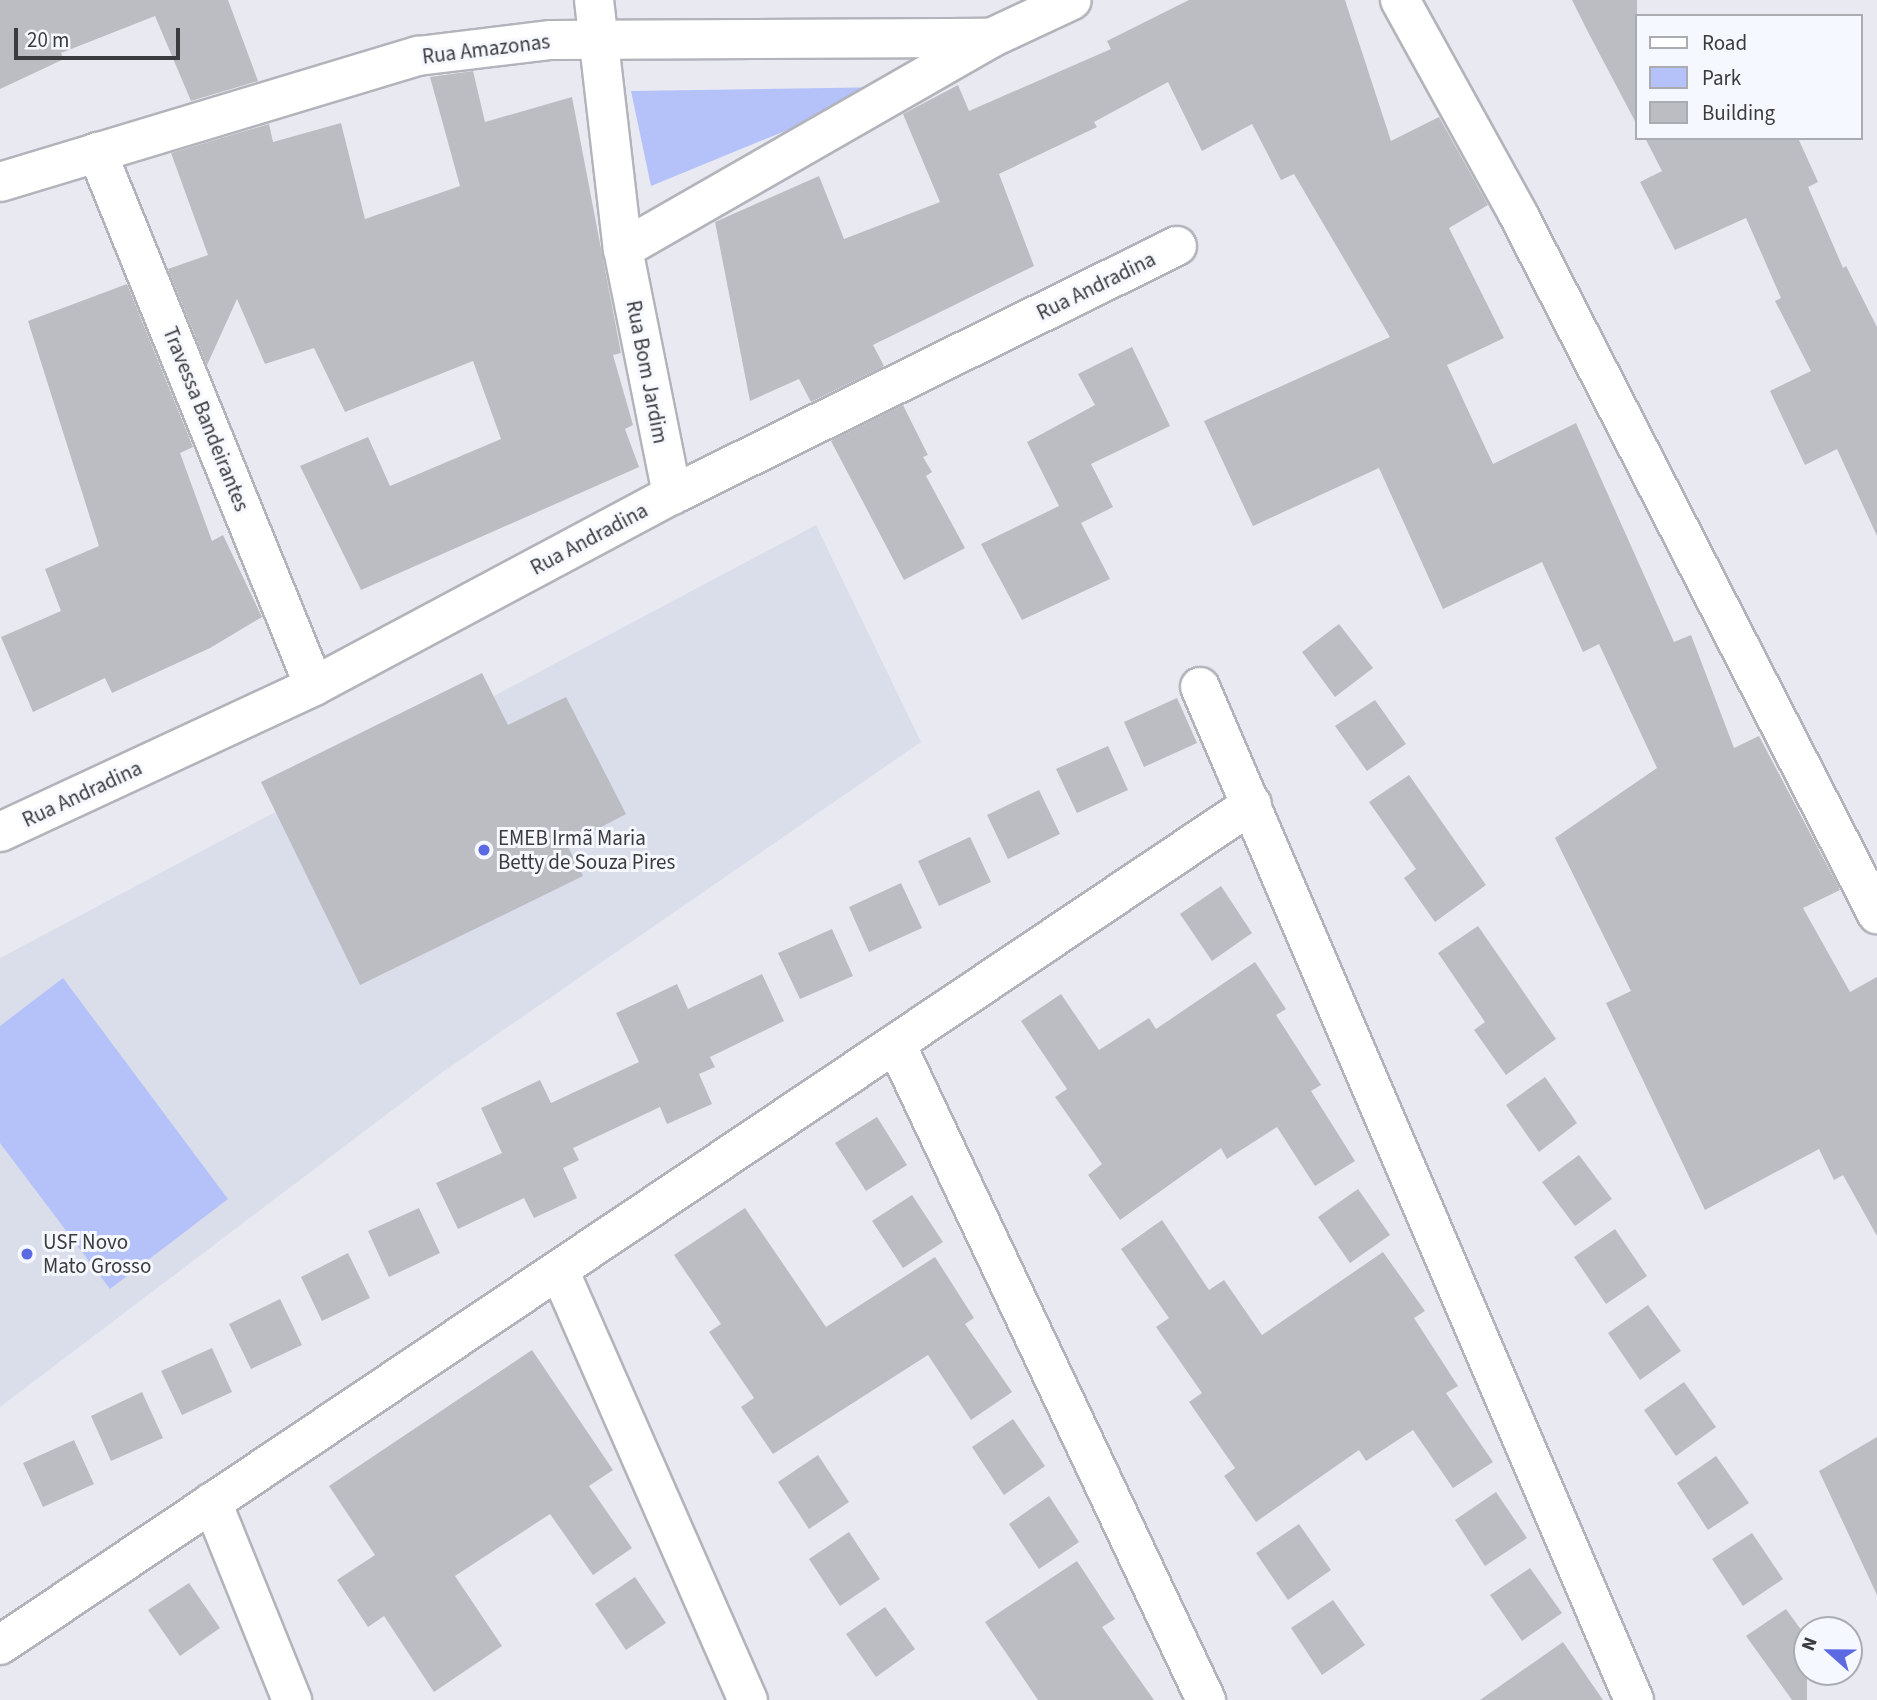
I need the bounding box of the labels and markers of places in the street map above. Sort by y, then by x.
place label: EMEB Irmã Maria Betty de Souza Pires [498,825,675,875]
marker: EMEB Irmã Maria Betty de Souza Pires [476,842,492,858]
place label: USF Novo Mato Grosso [43,1229,151,1279]
marker: USF Novo Mato Grosso [17,1244,37,1264]

